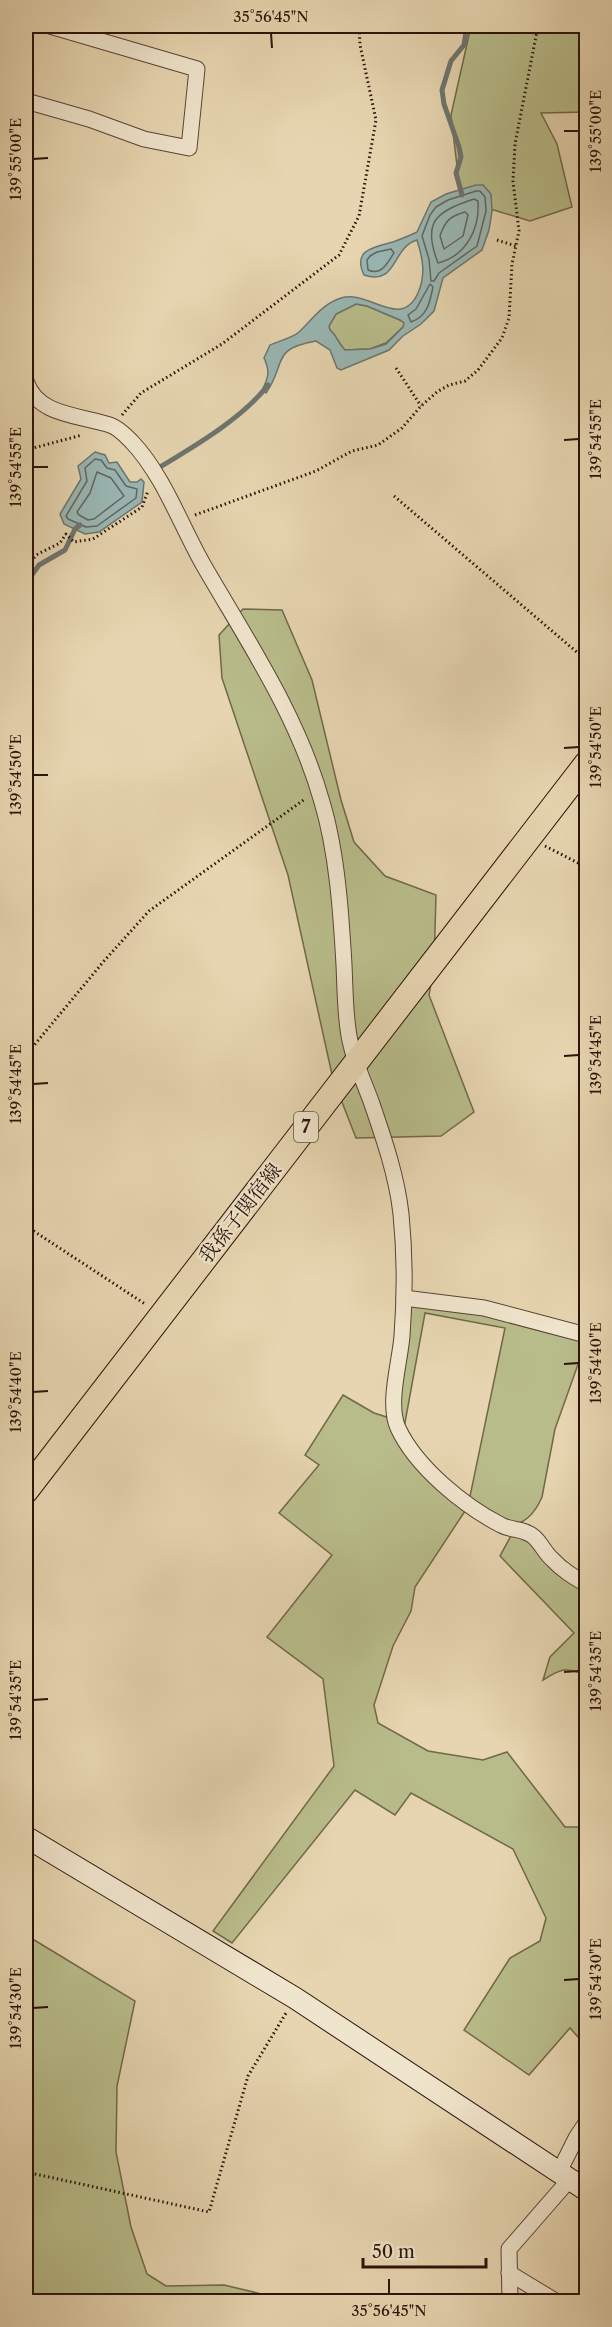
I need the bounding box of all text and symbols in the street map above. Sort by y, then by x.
text: 35°56'45"N [233,7,309,26]
text: 139°55'00"E [586,90,605,172]
text: 139°55'00"E [6,118,25,200]
text: 139°54'55"E [586,399,605,479]
text: 139°54'55"E [6,427,25,507]
text: 139°54'50"E [586,706,605,788]
text: 139°54'50"E [6,734,25,816]
text: 139°54'45"E [586,1015,605,1095]
text: 139°54'45"E [6,1044,25,1124]
road number: 7 [294,1112,318,1142]
street label: 我孫子関宿線 [194,1158,286,1268]
text: 139°54'40"E [586,1322,605,1404]
text: 139°54'40"E [6,1351,25,1433]
text: 139°54'35"E [586,1631,605,1711]
text: 139°54'35"E [6,1660,25,1740]
text: 139°54'30"E [586,1938,605,2020]
text: 139°54'30"E [6,1967,25,2049]
scale bar [363,2231,486,2269]
text: 50 m [372,2241,415,2263]
text: 35°56'45"N [351,2301,427,2320]

